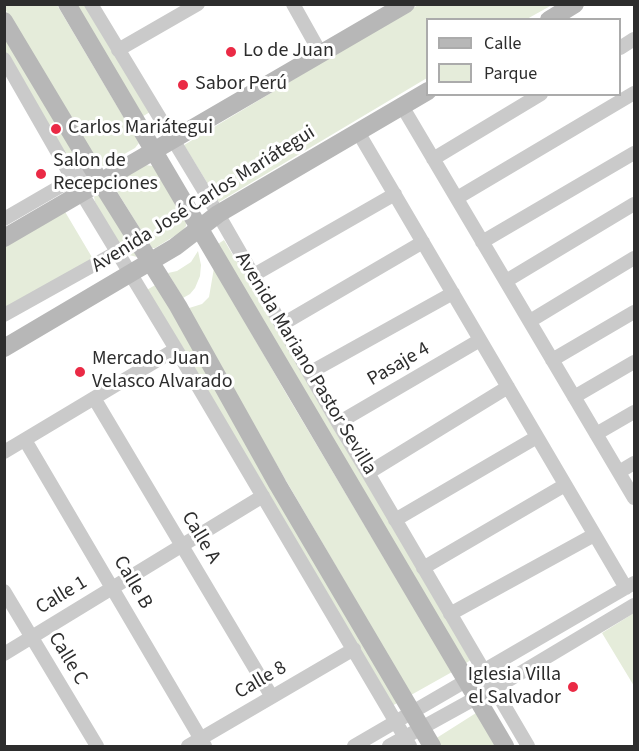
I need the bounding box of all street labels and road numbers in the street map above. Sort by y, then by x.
street label: Avenida José Carlos Mariátegui [88,121,320,279]
street label: Avenida Mariano Pastor Sevilla [229,248,381,480]
street label: Pasaje 4 [364,338,434,392]
street label: Calle A [175,508,225,568]
street label: Calle B [107,552,157,614]
street label: Calle 1 [32,571,92,621]
street label: Calle C [42,628,92,690]
street label: Calle 8 [231,657,291,705]

